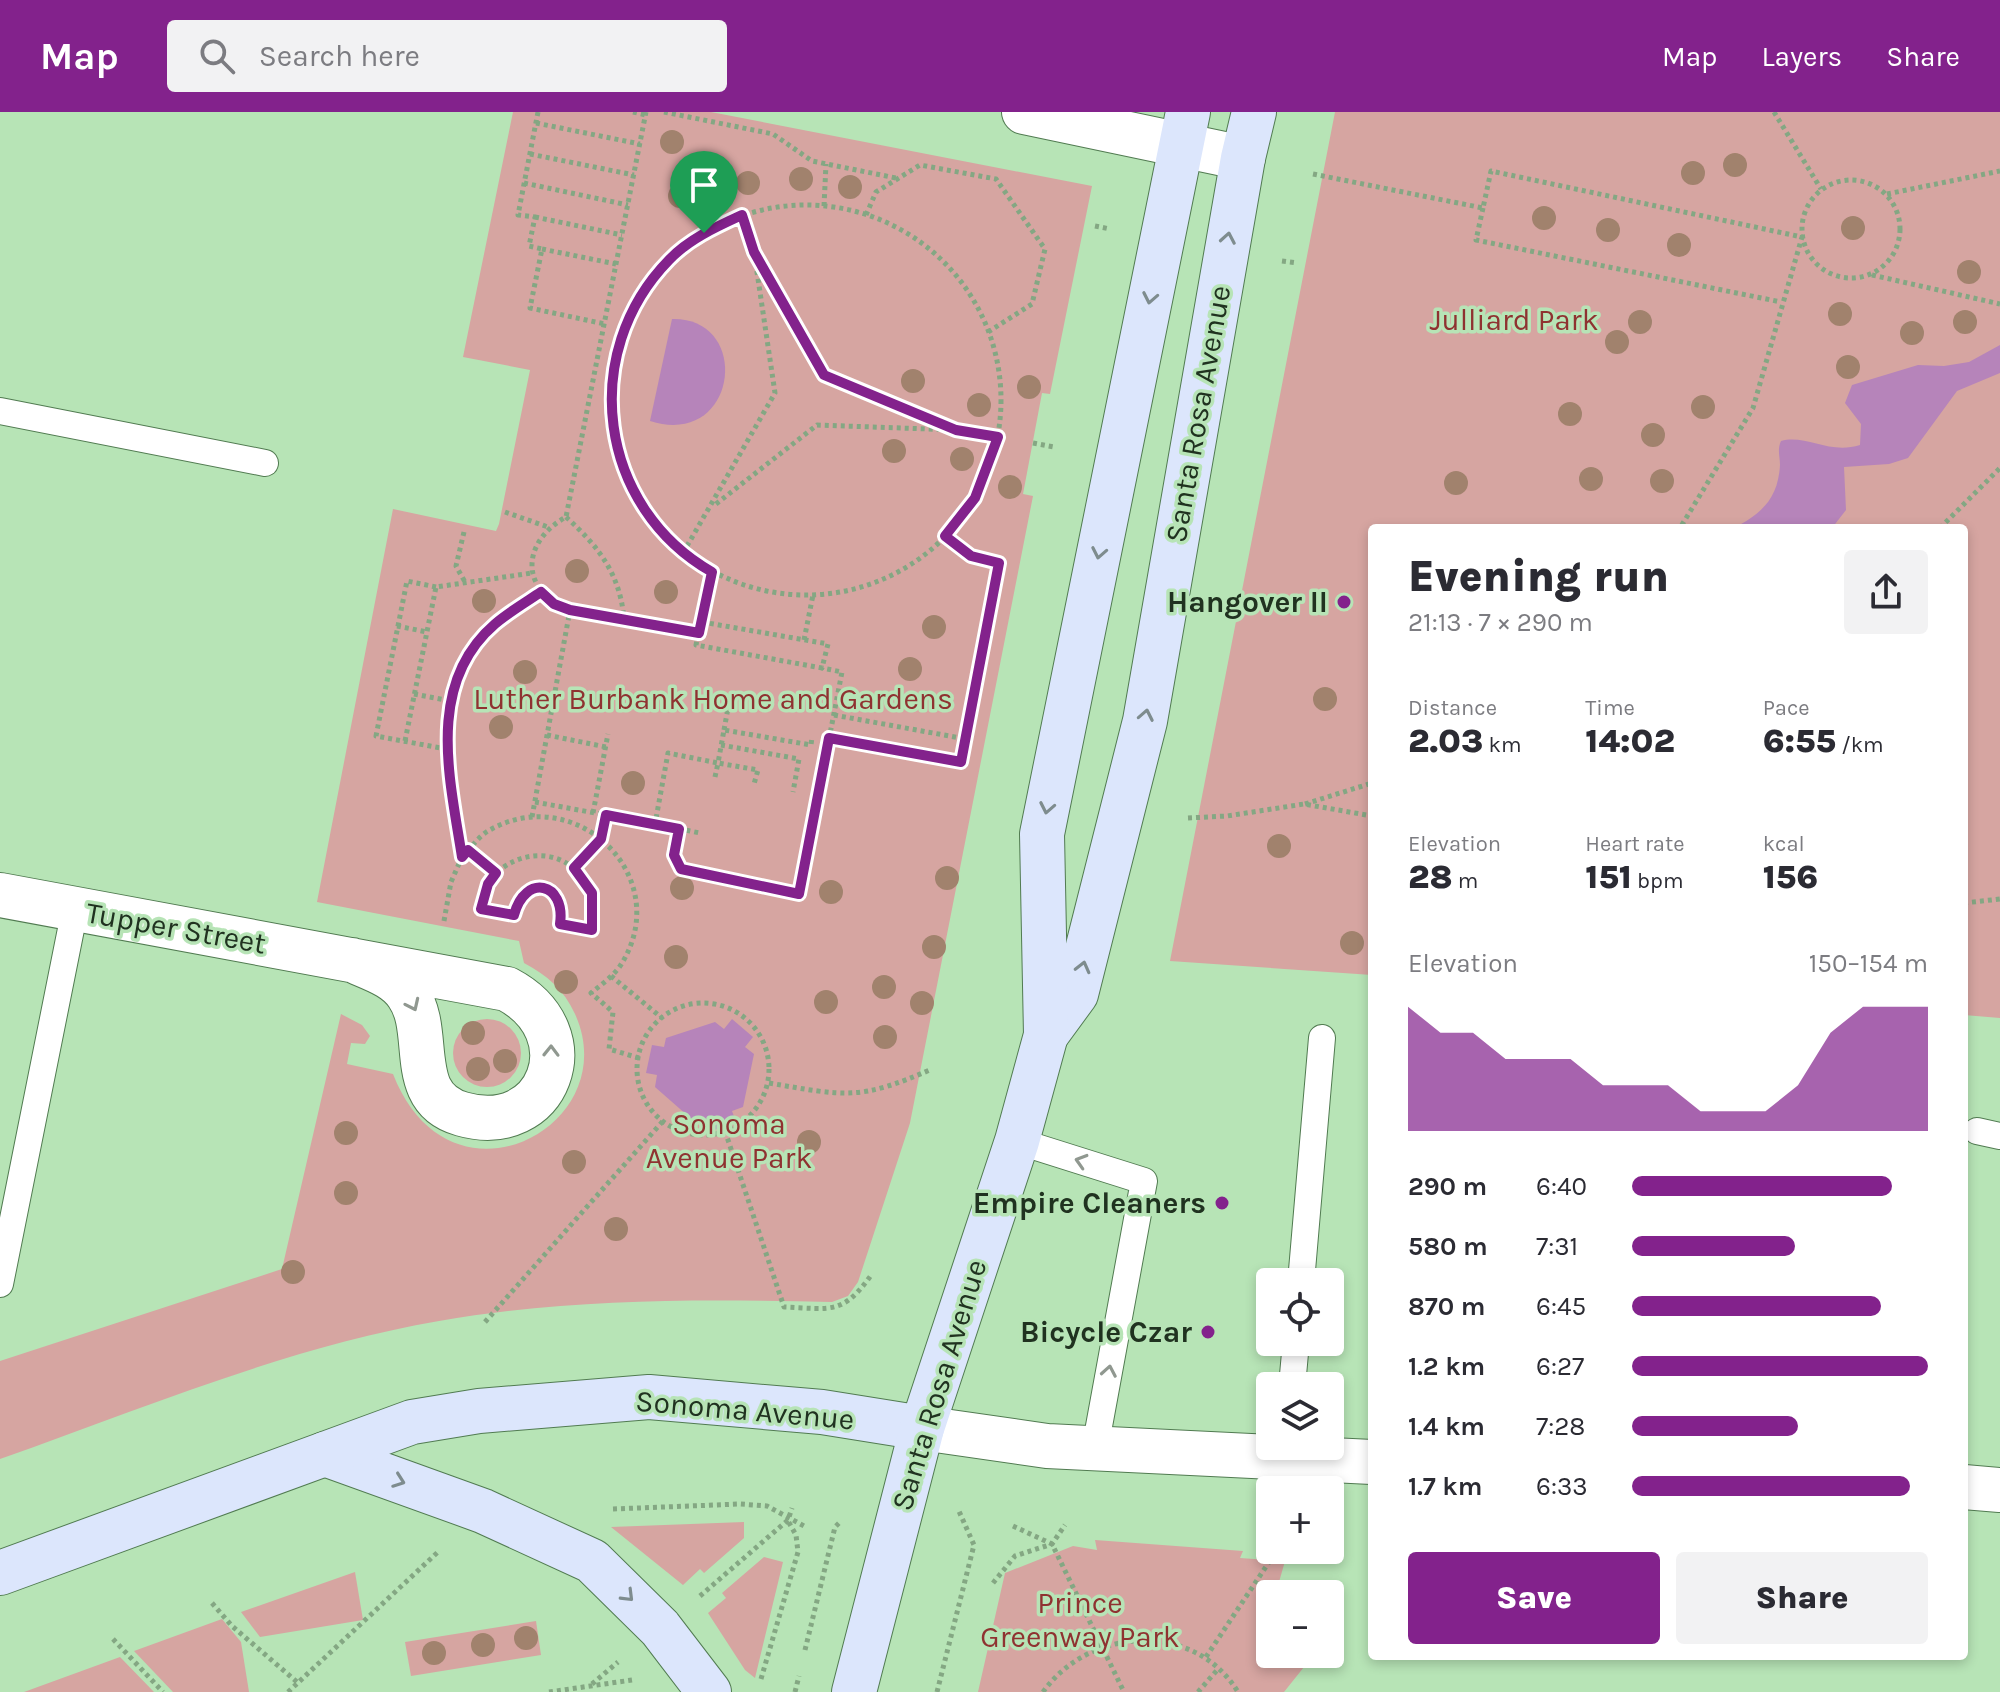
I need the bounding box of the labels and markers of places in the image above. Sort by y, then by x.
pin [670,151,738,233]
place label: Hangover II [1167,584,1328,620]
marker: Hangover II [1335,593,1353,611]
place label: Empire Cleaners [973,1185,1206,1221]
marker: Empire Cleaners [1213,1194,1231,1212]
place label: Bicycle Czar [1020,1314,1192,1350]
marker: Bicycle Czar [1199,1323,1217,1341]

